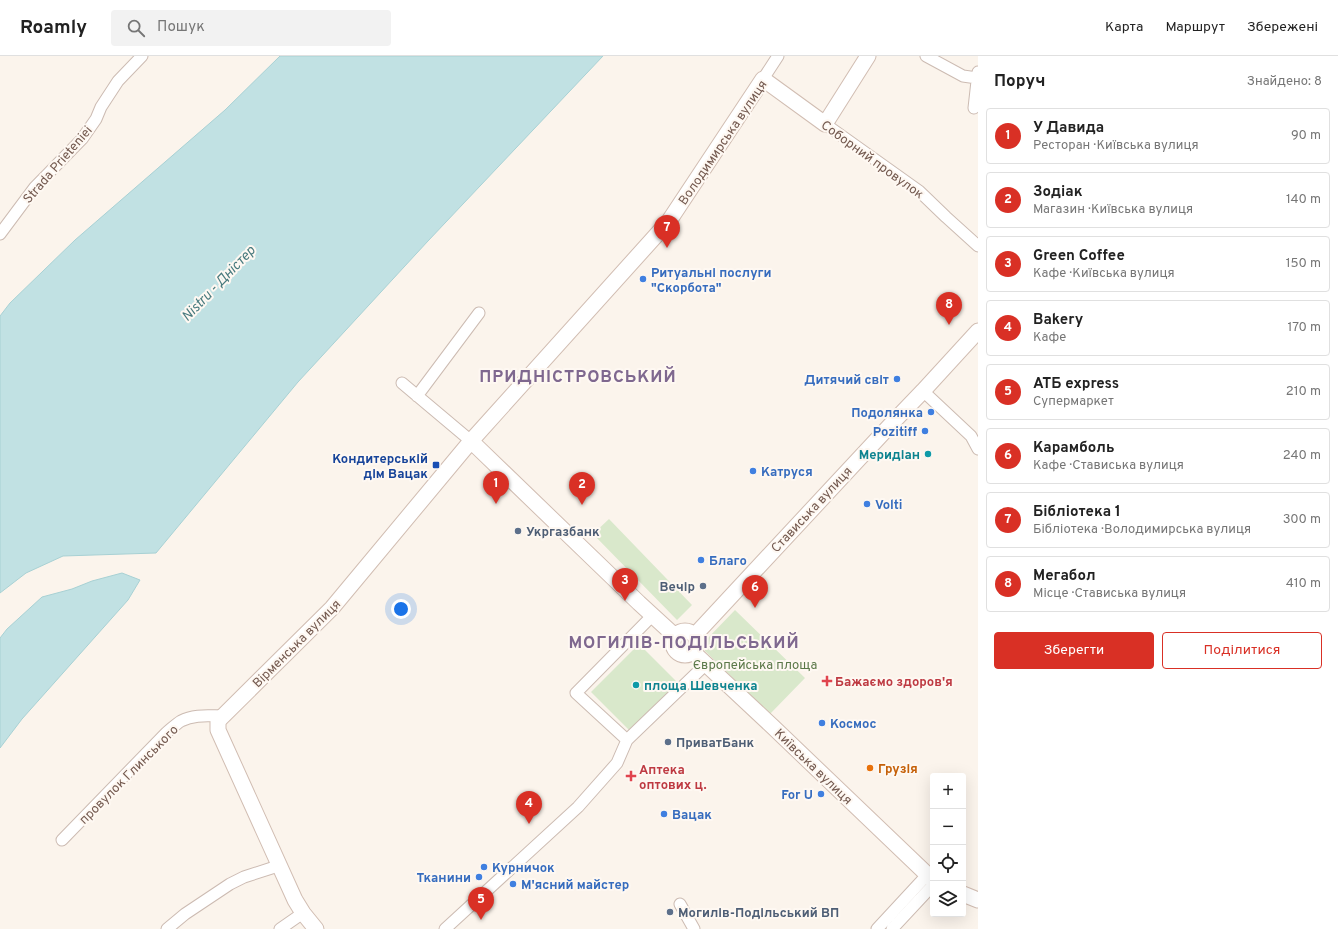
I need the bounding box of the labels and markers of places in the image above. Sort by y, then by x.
pin: 7 [654,215,680,248]
place label: Ритуальні послуги "Скорбота" [651,266,772,297]
marker: Ритуальні послуги "Скорбота" [638,274,648,284]
pin: 8 [936,292,962,325]
place label: Дитячий світ [804,373,889,389]
marker: Дитячий світ [892,374,902,384]
place label: Подолянка [851,406,923,422]
marker: Подолянка [926,407,936,417]
place label: Pozitiff [873,425,917,441]
marker: Pozitiff [920,426,930,436]
place label: Меридіан [859,448,920,464]
marker: Меридіан [923,449,933,459]
place label: Кондитерській дім Вацак [332,452,428,483]
marker: Кондитерській дім Вацак [431,460,441,470]
place label: Катруся [761,465,813,481]
marker: Катруся [748,466,758,476]
pin: 1 [483,471,509,504]
pin: 2 [569,472,595,505]
place label: Volti [875,498,902,514]
marker: Volti [862,499,872,509]
place label: Укргазбанк [526,525,600,541]
marker: Укргазбанк [513,526,523,536]
place label: Благо [709,554,747,570]
marker: Благо [696,555,706,565]
pin: 3 [612,568,638,601]
pin: 6 [742,575,768,608]
place label: Вечір [660,580,695,596]
marker: Вечір [698,581,708,591]
place label: Бажаємо здоров'я [835,675,953,691]
marker: Бажаємо здоров'я [822,676,832,686]
place label: площа Шевченка [644,679,758,695]
marker: площа Шевченка [631,680,641,690]
place label: Космос [830,717,877,733]
marker: Космос [817,718,827,728]
place label: ПриватБанк [676,736,755,752]
marker: ПриватБанк [663,737,673,747]
place label: Грузія [878,762,918,778]
place label: Аптека оптових ц. [639,763,707,794]
marker: Грузія [865,763,875,773]
marker: Аптека оптових ц. [626,771,636,781]
place label: For U [781,788,813,804]
marker: For U [816,789,826,799]
pin: 4 [516,791,542,824]
place label: Вацак [672,808,712,824]
marker: Вацак [659,809,669,819]
place label: Курничок [492,861,555,877]
marker: Курничок [479,862,489,872]
place label: Тканини [416,871,471,887]
marker: Тканини [474,872,484,882]
place label: М'ясний майстер [521,878,629,894]
marker: М'ясний майстер [508,879,518,889]
pin: 5 [468,887,494,920]
place label: Могилів-Подільський ВП [678,906,839,922]
marker: Могилів-Подільський ВП [665,907,675,917]

